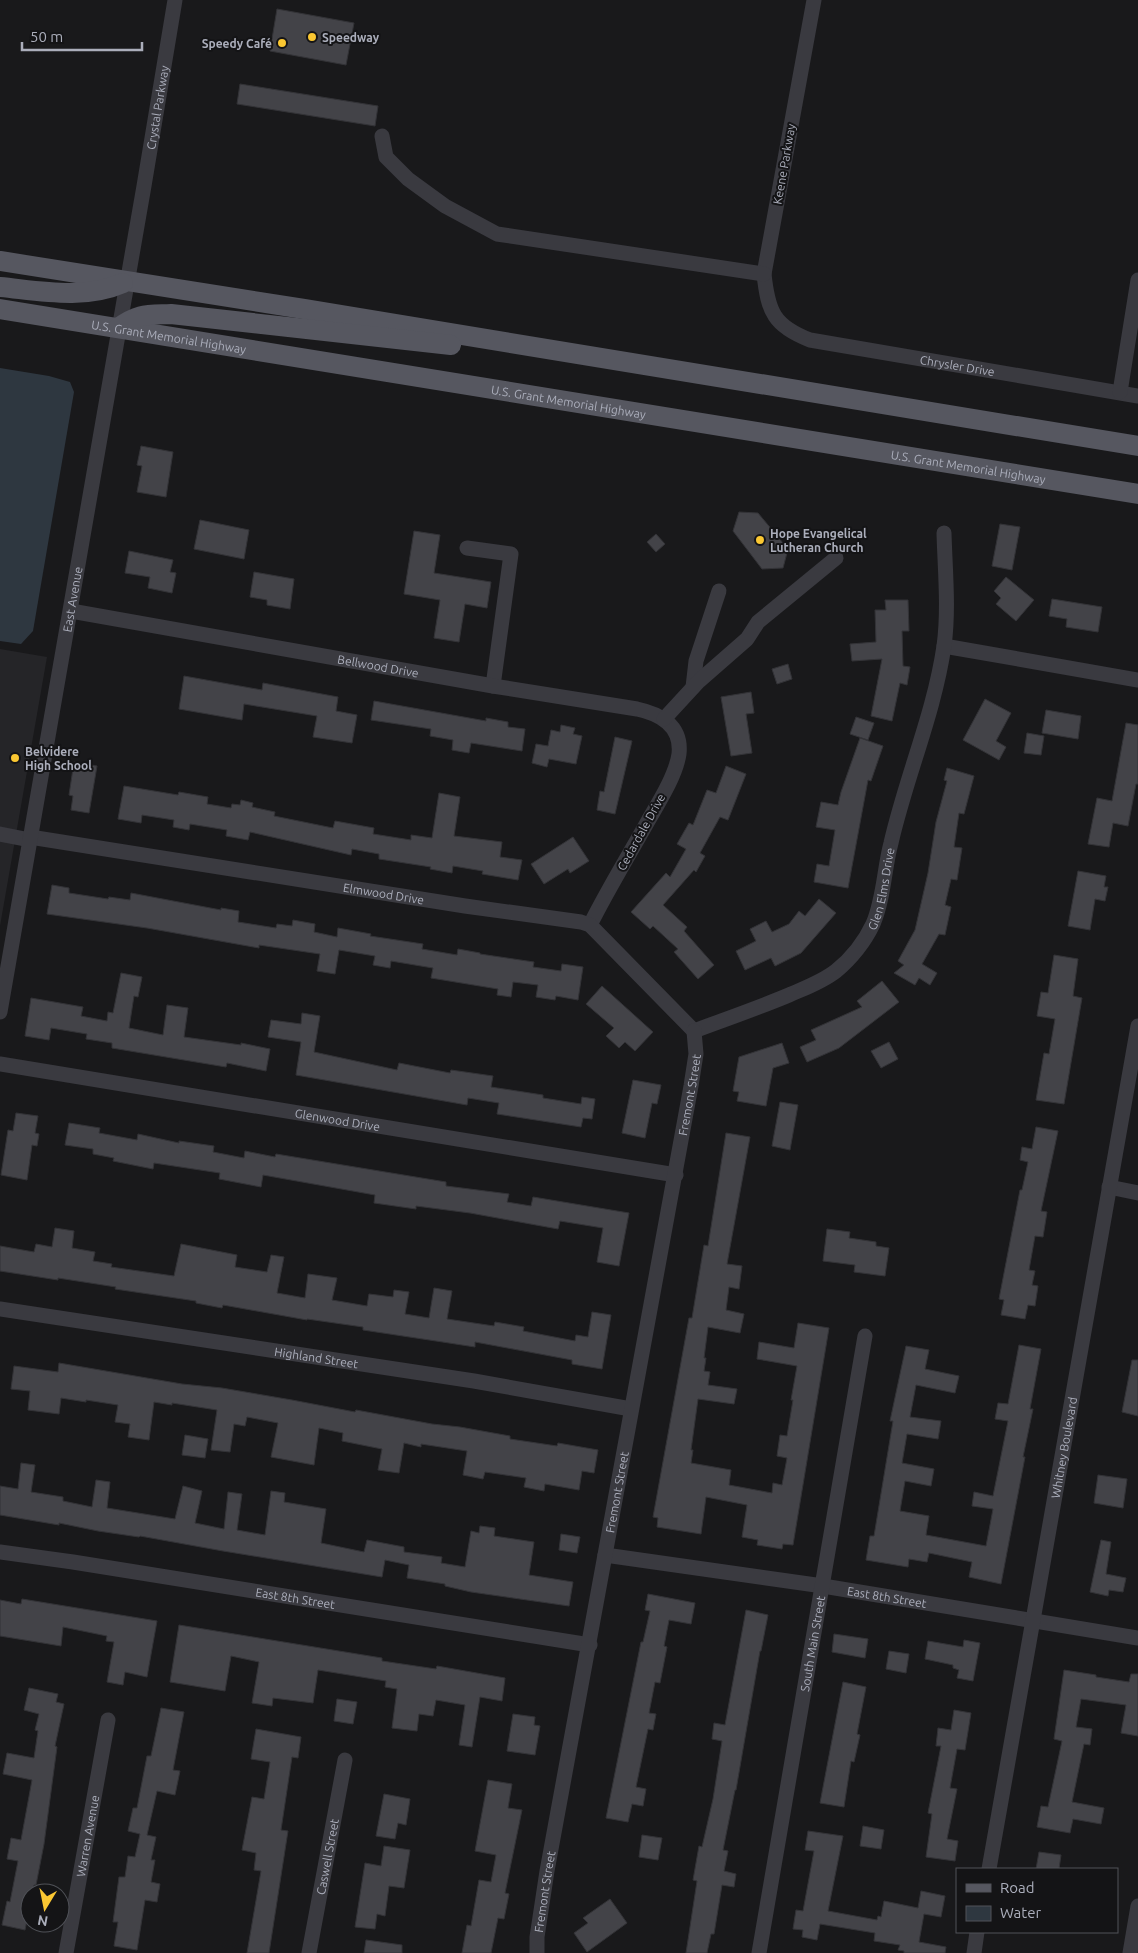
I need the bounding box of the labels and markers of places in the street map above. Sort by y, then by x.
marker: Speedway [306,31,318,43]
place label: Speedway [322,31,380,44]
place label: Speedy Café [202,37,272,50]
marker: Speedy Café [276,37,288,49]
place label: Hope Evangelical Lutheran Church [770,527,867,554]
marker: Hope Evangelical Lutheran Church [754,534,766,546]
place label: Belvidere High School [25,745,92,772]
marker: Belvidere High School [9,752,21,764]

